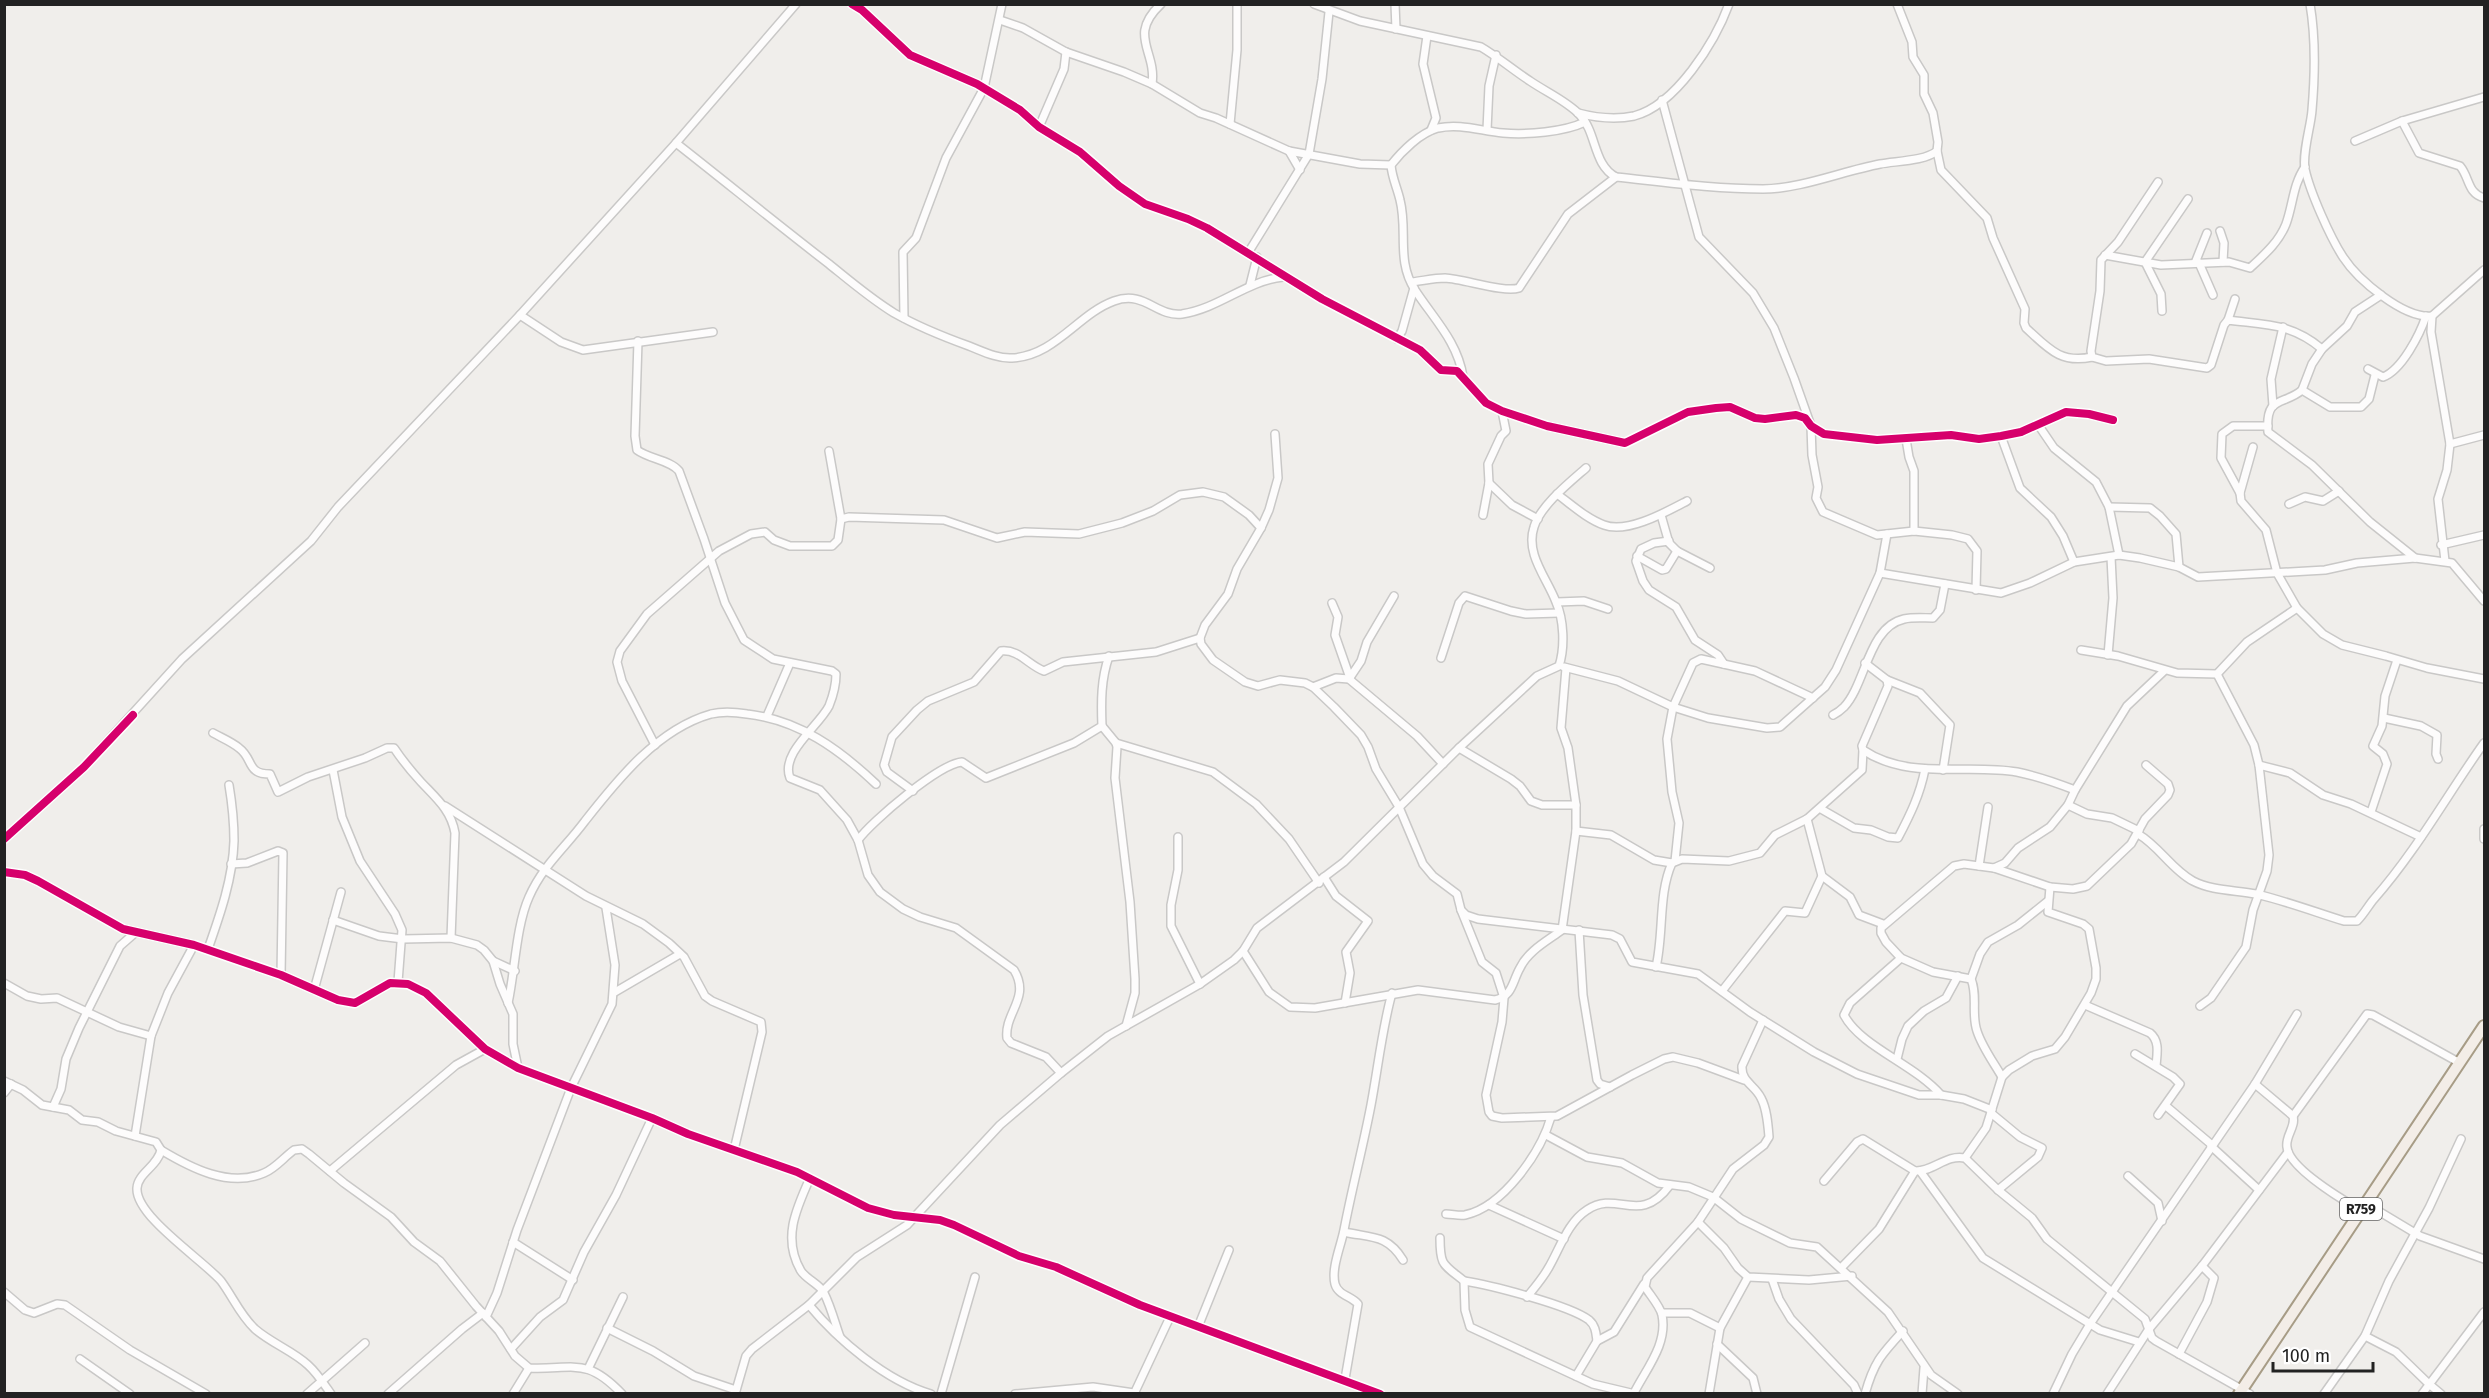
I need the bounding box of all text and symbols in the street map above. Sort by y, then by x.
road number: R759 [2340,1198,2382,1220]
scale bar [2273,1335,2374,1373]
text: 100 m [2282,1345,2330,1367]

